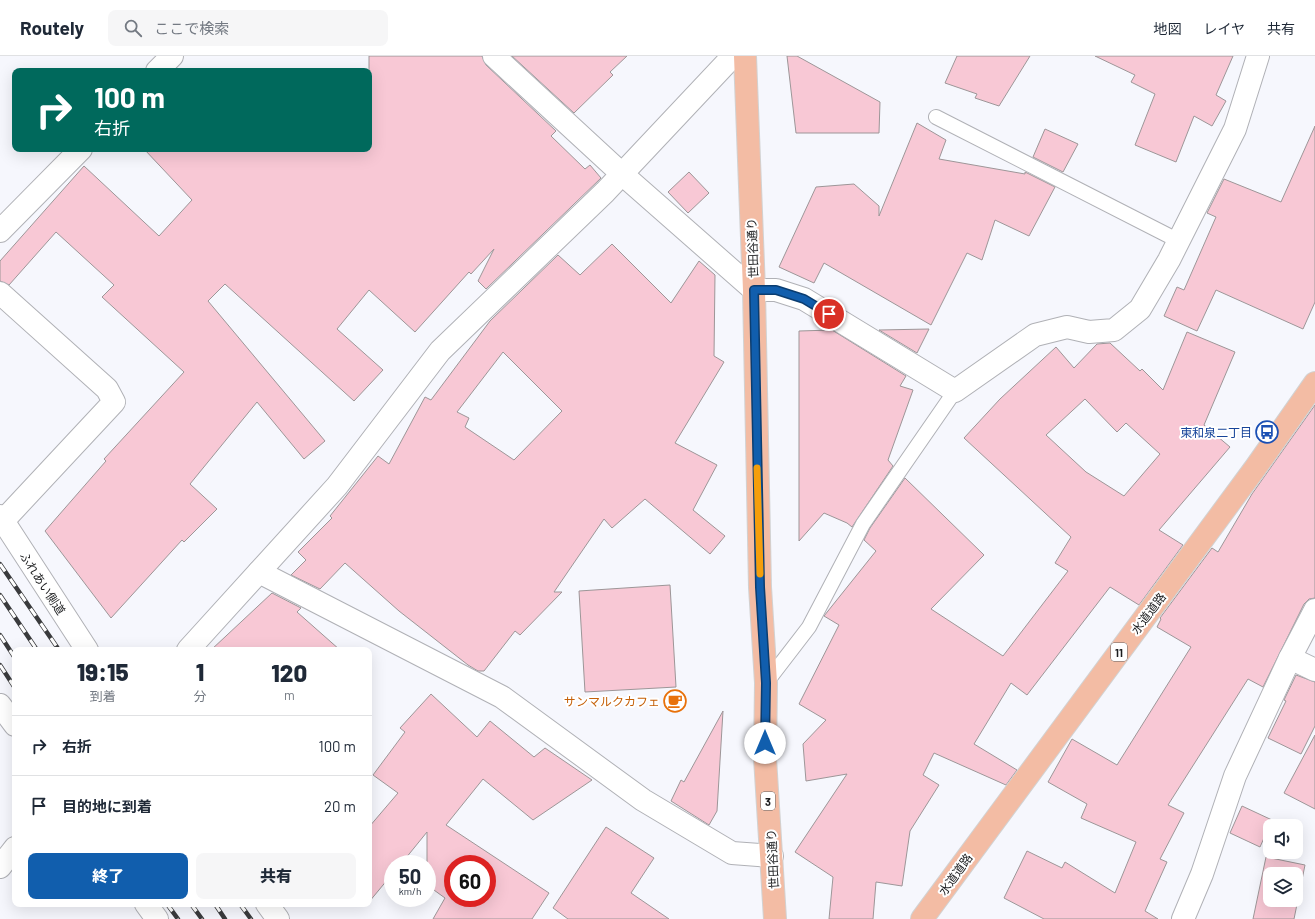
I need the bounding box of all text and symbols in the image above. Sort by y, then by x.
search box [108,10,388,46]
text: Routely [20,16,84,39]
icon: search [122,17,144,39]
text: ここで検索 [154,19,229,37]
text: 地図 [1153,20,1181,37]
text: レイヤ [1203,20,1245,37]
text: 共有 [1267,20,1295,37]
text: 100 m [94,80,165,114]
icon: right [28,84,80,136]
text: 右折 [94,117,130,139]
street label: 世田谷通り [744,218,760,278]
pin [812,297,846,331]
icon: arrive [818,303,840,325]
bus stop icon: 東和泉二丁目 [1254,419,1280,445]
place label: 東和泉二丁目 [1180,425,1252,439]
street label: ふれあい側道 [18,549,68,617]
street label: 水道道路 [1128,590,1168,636]
road number: 11 [1111,643,1127,661]
text: 19:15 [77,657,129,686]
text: 1 [196,657,204,686]
text: 120 [271,658,307,687]
text: m [284,687,295,703]
text: 到着 [90,688,116,704]
text: 分 [194,688,207,704]
cafe icon: サンマルクカフェ [662,688,688,714]
place label: サンマルクカフェ [564,694,660,708]
position arrow [744,722,786,764]
icon: right [28,735,50,757]
text: 右折 [62,737,92,755]
text: 100 m [318,737,356,755]
road number: 3 [761,792,775,810]
icon: arrive [28,795,50,817]
text: 目的地に到着 [62,797,152,815]
text: 20 m [324,797,356,815]
map controls [1263,819,1303,907]
button: sound [1263,819,1303,859]
street label: 世田谷通り [763,829,781,889]
street label: 水道道路 [935,850,975,898]
button: 終了 [28,853,188,899]
button: 共有 [196,853,356,899]
speed limit sign: 60 [444,855,496,907]
text: 50 [399,864,421,888]
button: layers [1263,867,1303,907]
text: km/h [399,885,421,897]

